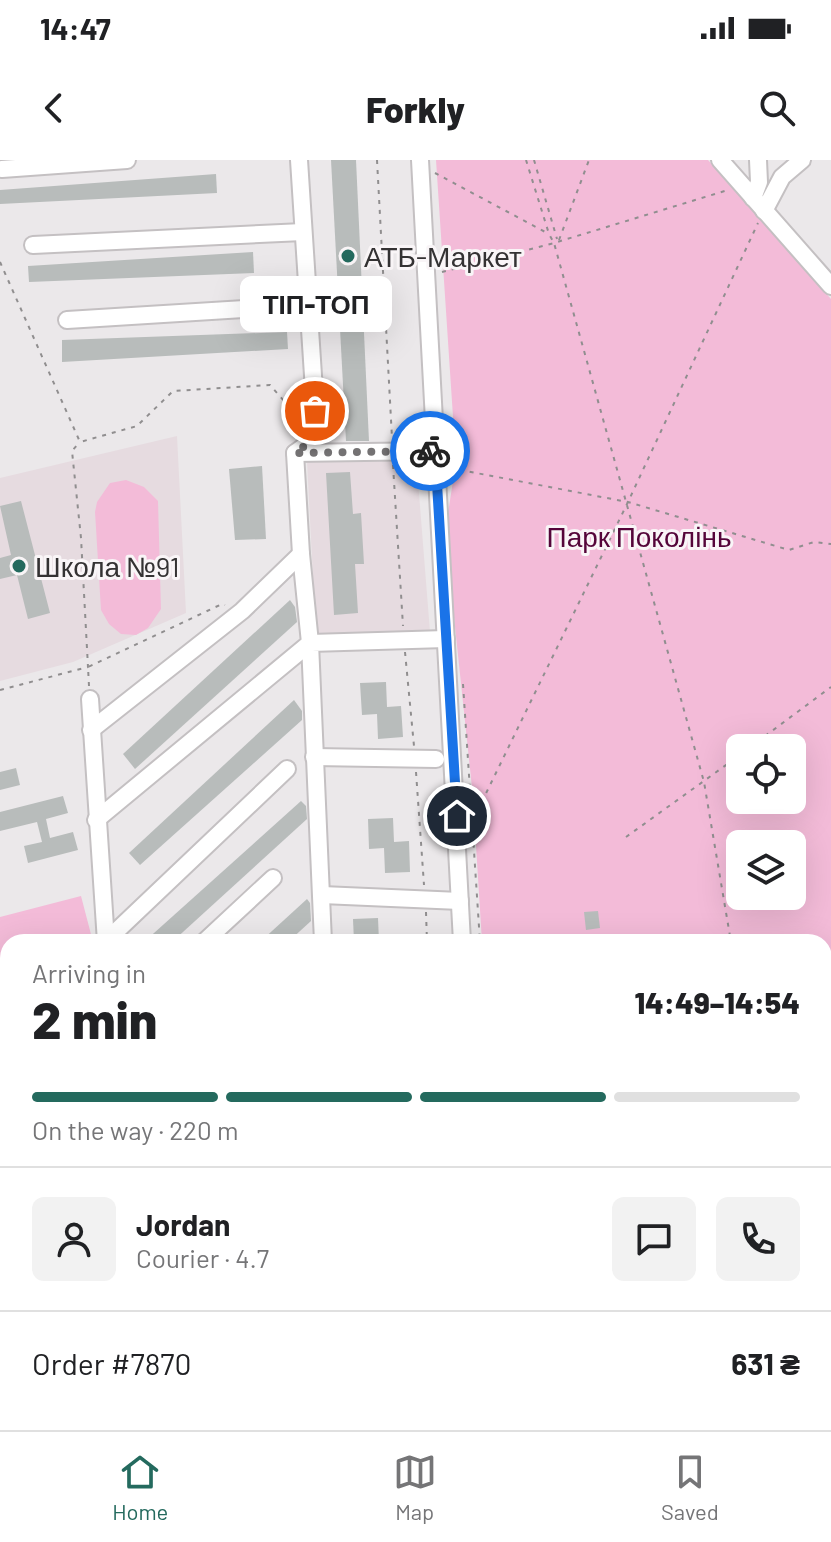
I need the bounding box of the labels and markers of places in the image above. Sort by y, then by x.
place label: АТБ-Маркет [364,239,522,273]
marker: АТБ-Маркет [339,247,357,265]
callout: ТІП-ТОП [239,275,391,331]
pin [281,377,349,445]
place label: Школа №91 [35,549,180,583]
marker: Школа №91 [10,557,28,575]
pin [423,782,491,850]

